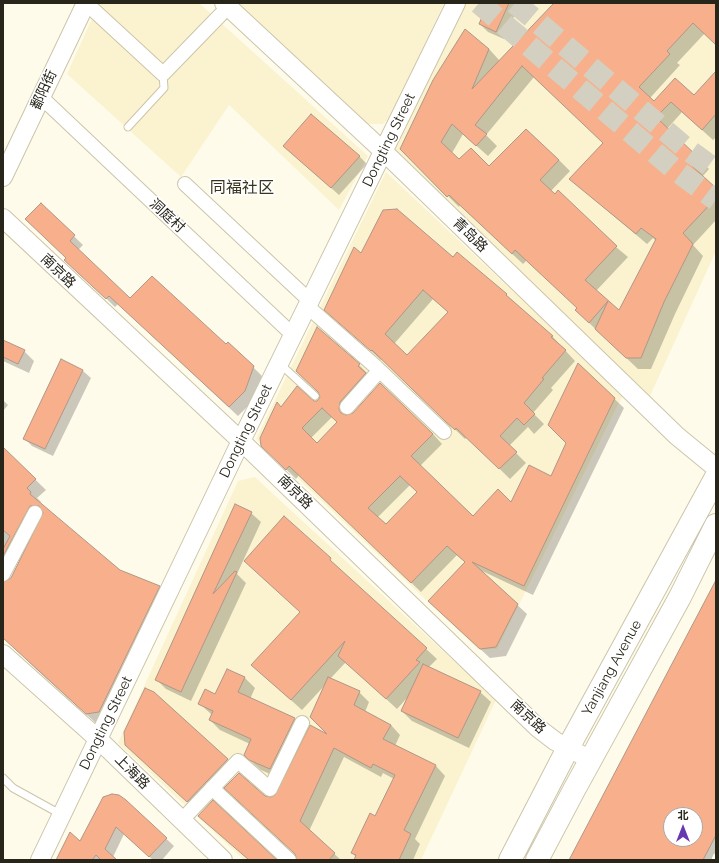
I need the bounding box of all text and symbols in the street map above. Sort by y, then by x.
street label: 鄱阳街 [28,67,60,113]
street label: Dongting Street [359,90,419,190]
district label: 同福社区 [210,178,274,198]
street label: 洞庭村 [146,196,188,236]
street label: 青岛路 [449,214,491,256]
street label: 南京路 [37,250,79,292]
street label: Dongting Street [216,381,276,481]
street label: 南京路 [274,471,316,513]
street label: Yanjiang Avenue [579,617,645,719]
street label: Dongting Street [76,673,136,773]
street label: 南京路 [507,697,549,737]
street label: 上海路 [111,751,153,793]
north arrow [663,807,703,847]
text: 北 [678,809,689,822]

